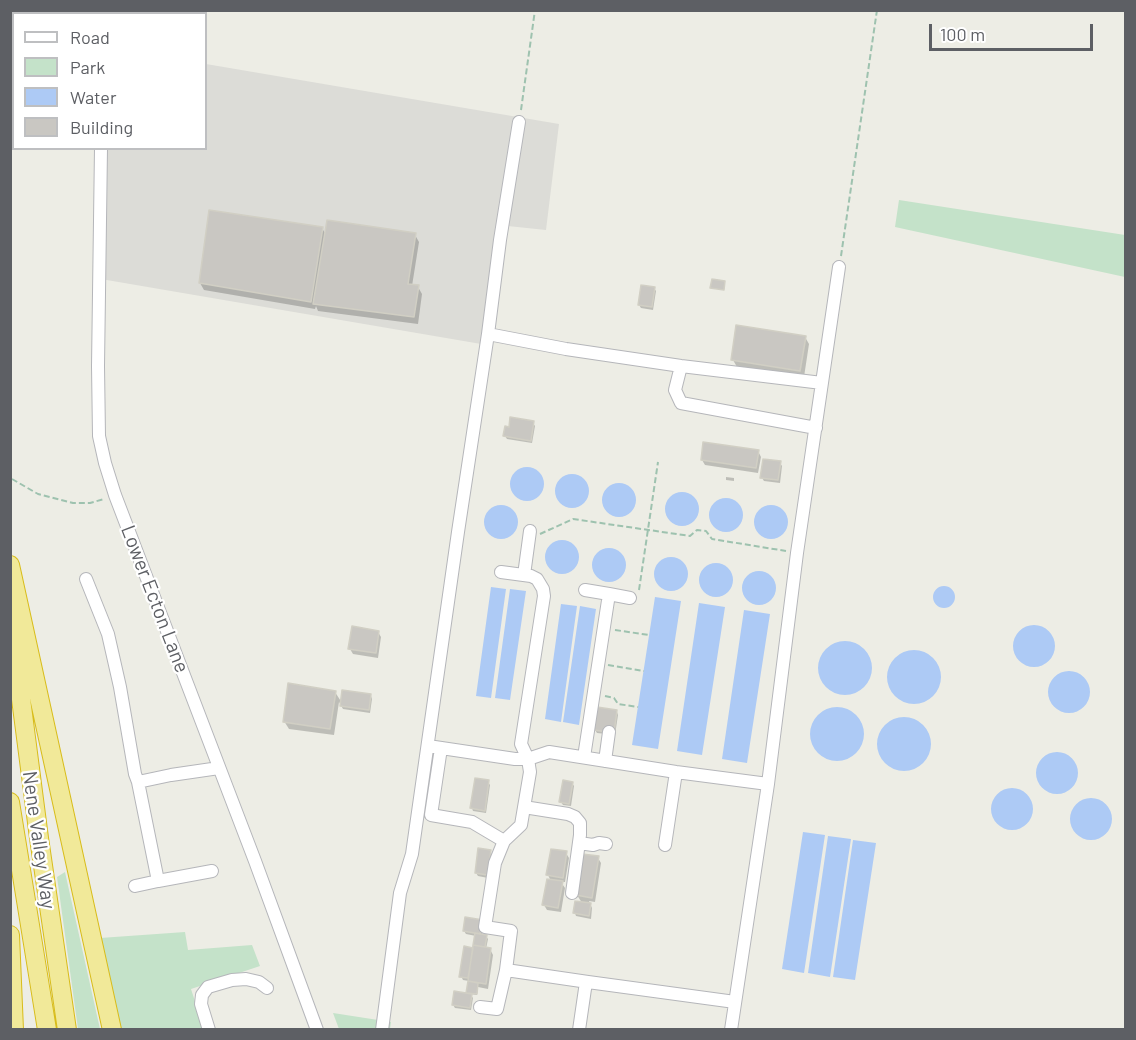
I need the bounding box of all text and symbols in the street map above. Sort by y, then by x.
legend [12,12,207,150]
scale bar [932,12,1096,50]
text: 100 m [940,23,985,45]
text: Road [70,26,110,48]
text: Park [70,56,105,78]
text: Water [70,86,117,108]
text: Building [70,116,133,138]
street label: Lower Ecton Lane [116,522,194,676]
street label: Nene Valley Way [17,769,61,911]

